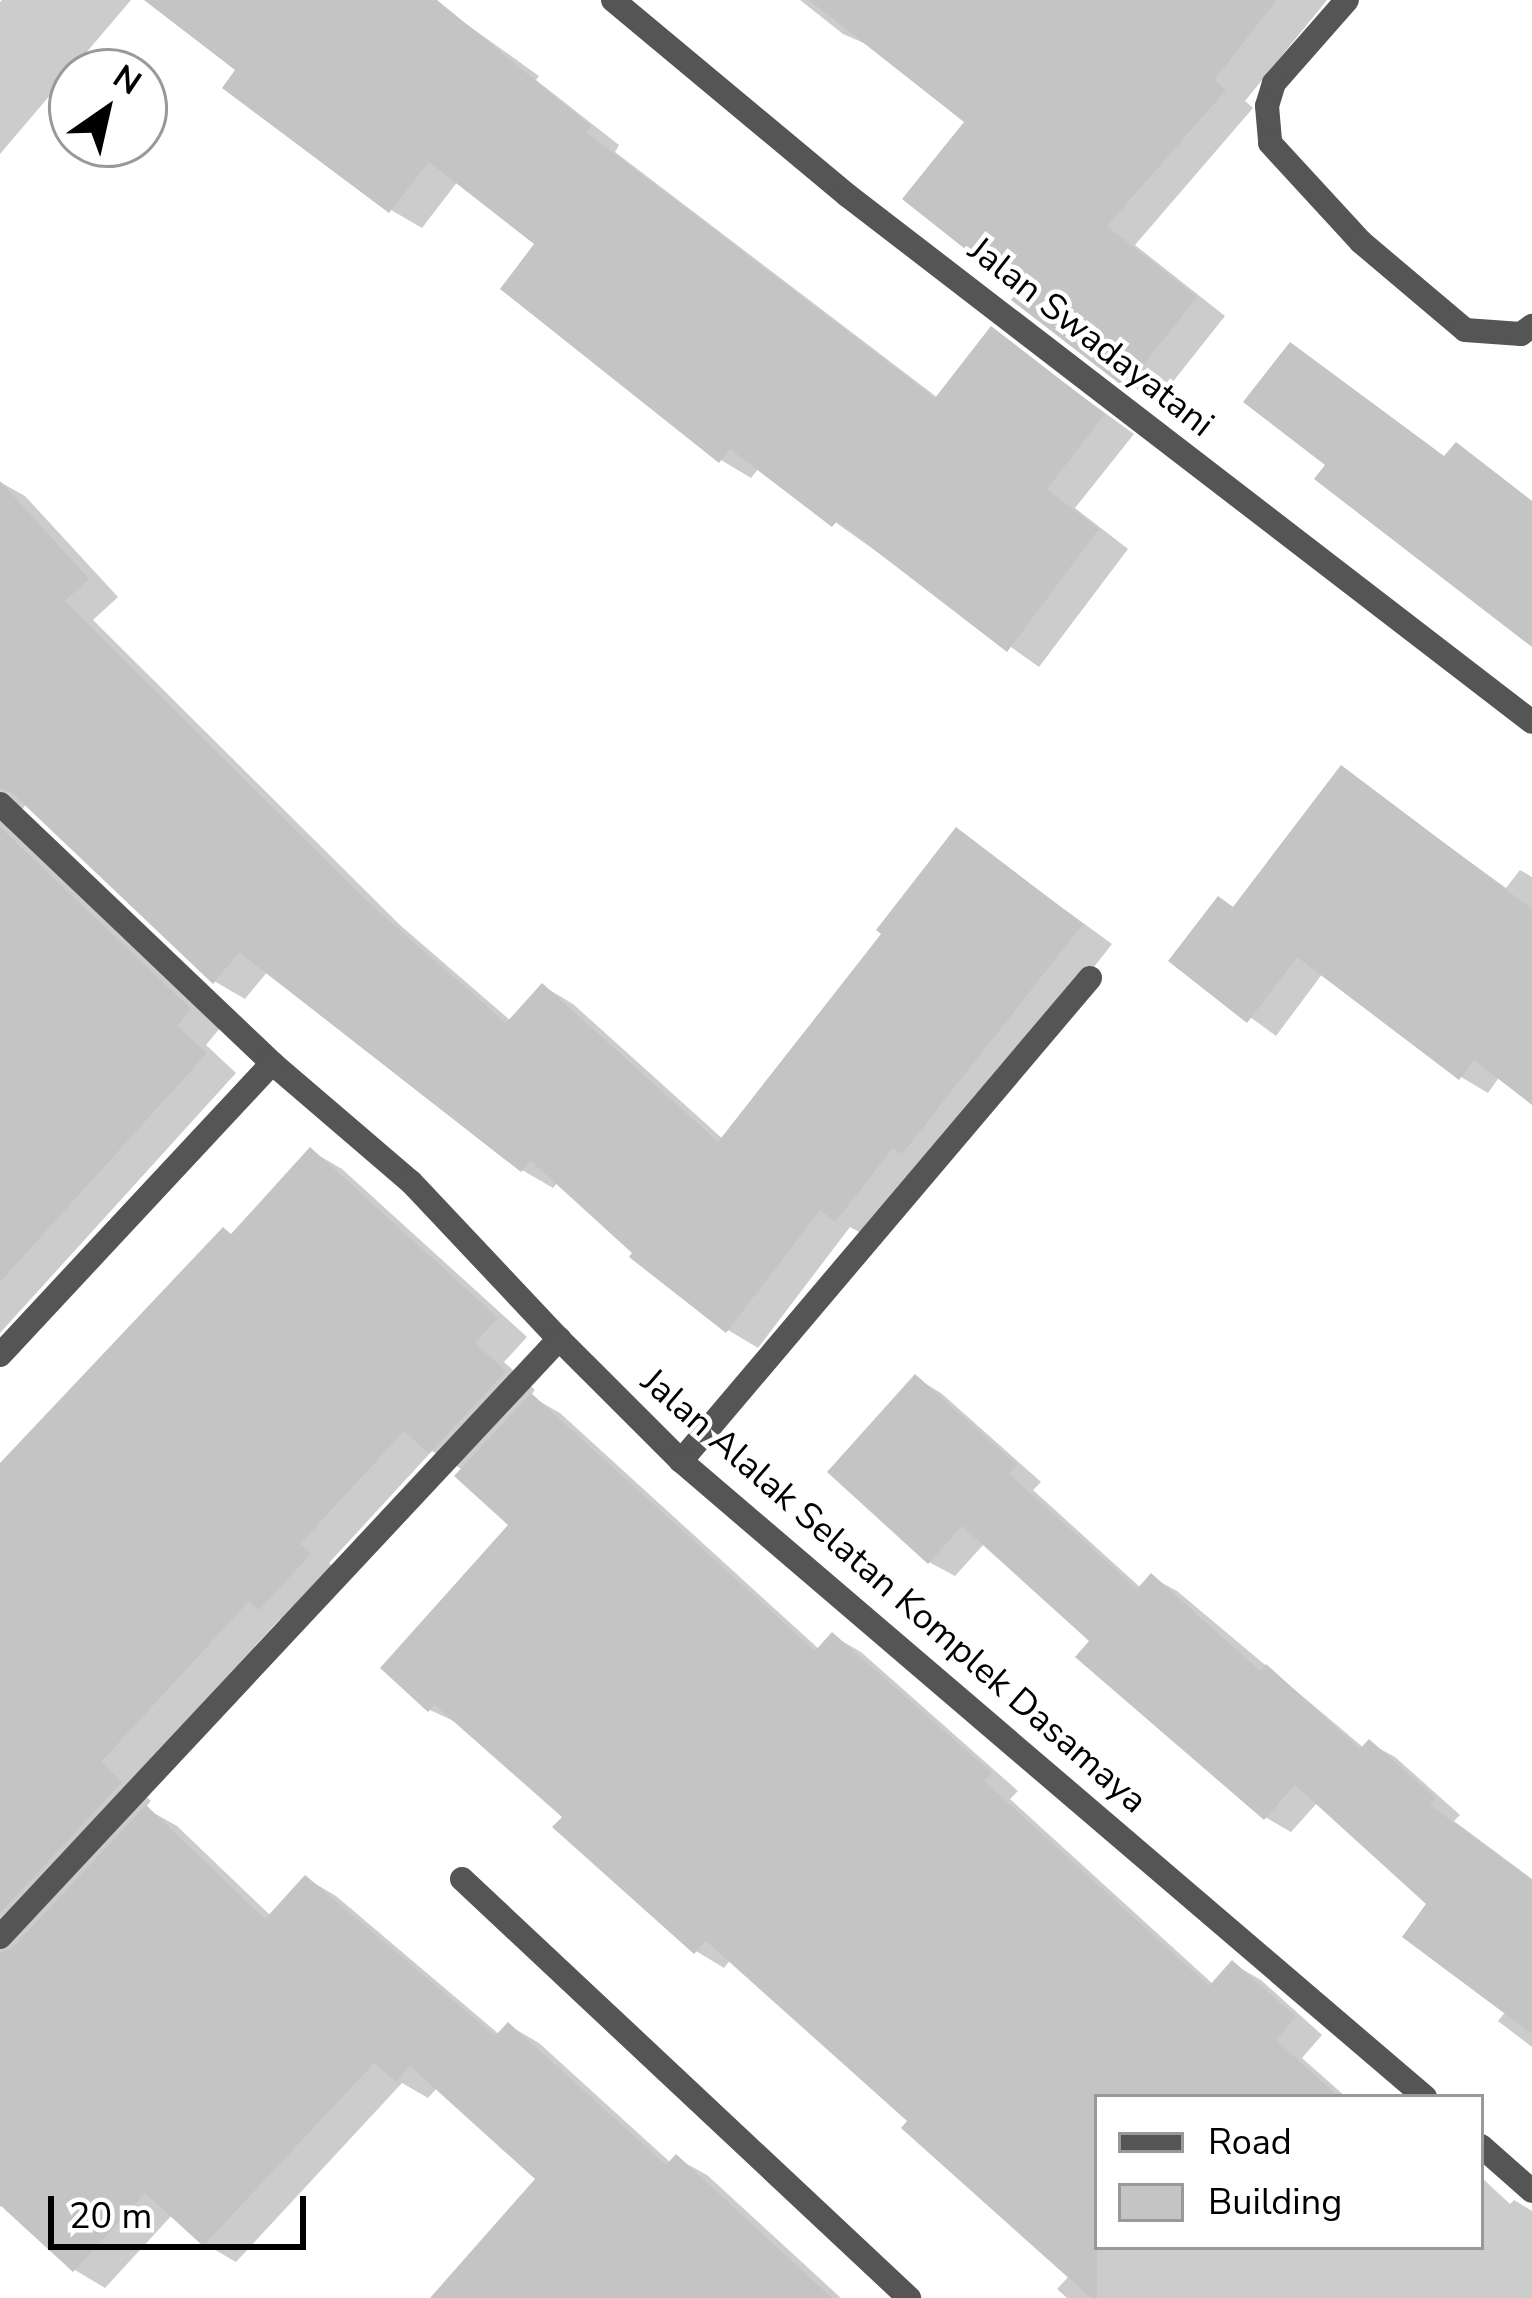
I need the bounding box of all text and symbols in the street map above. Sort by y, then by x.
north arrow [48,48,168,168]
text: N [104,55,150,106]
street label: Jalan Swadayatani [960,228,1222,446]
street label: Jalan Alalak Selatan Komplek Dasamaya [632,1360,1156,1822]
legend [1094,2094,1484,2250]
text: Road [1208,2118,1292,2167]
scale bar [54,2172,312,2246]
text: Building [1208,2178,1342,2227]
text: 20 m [69,2192,152,2241]

